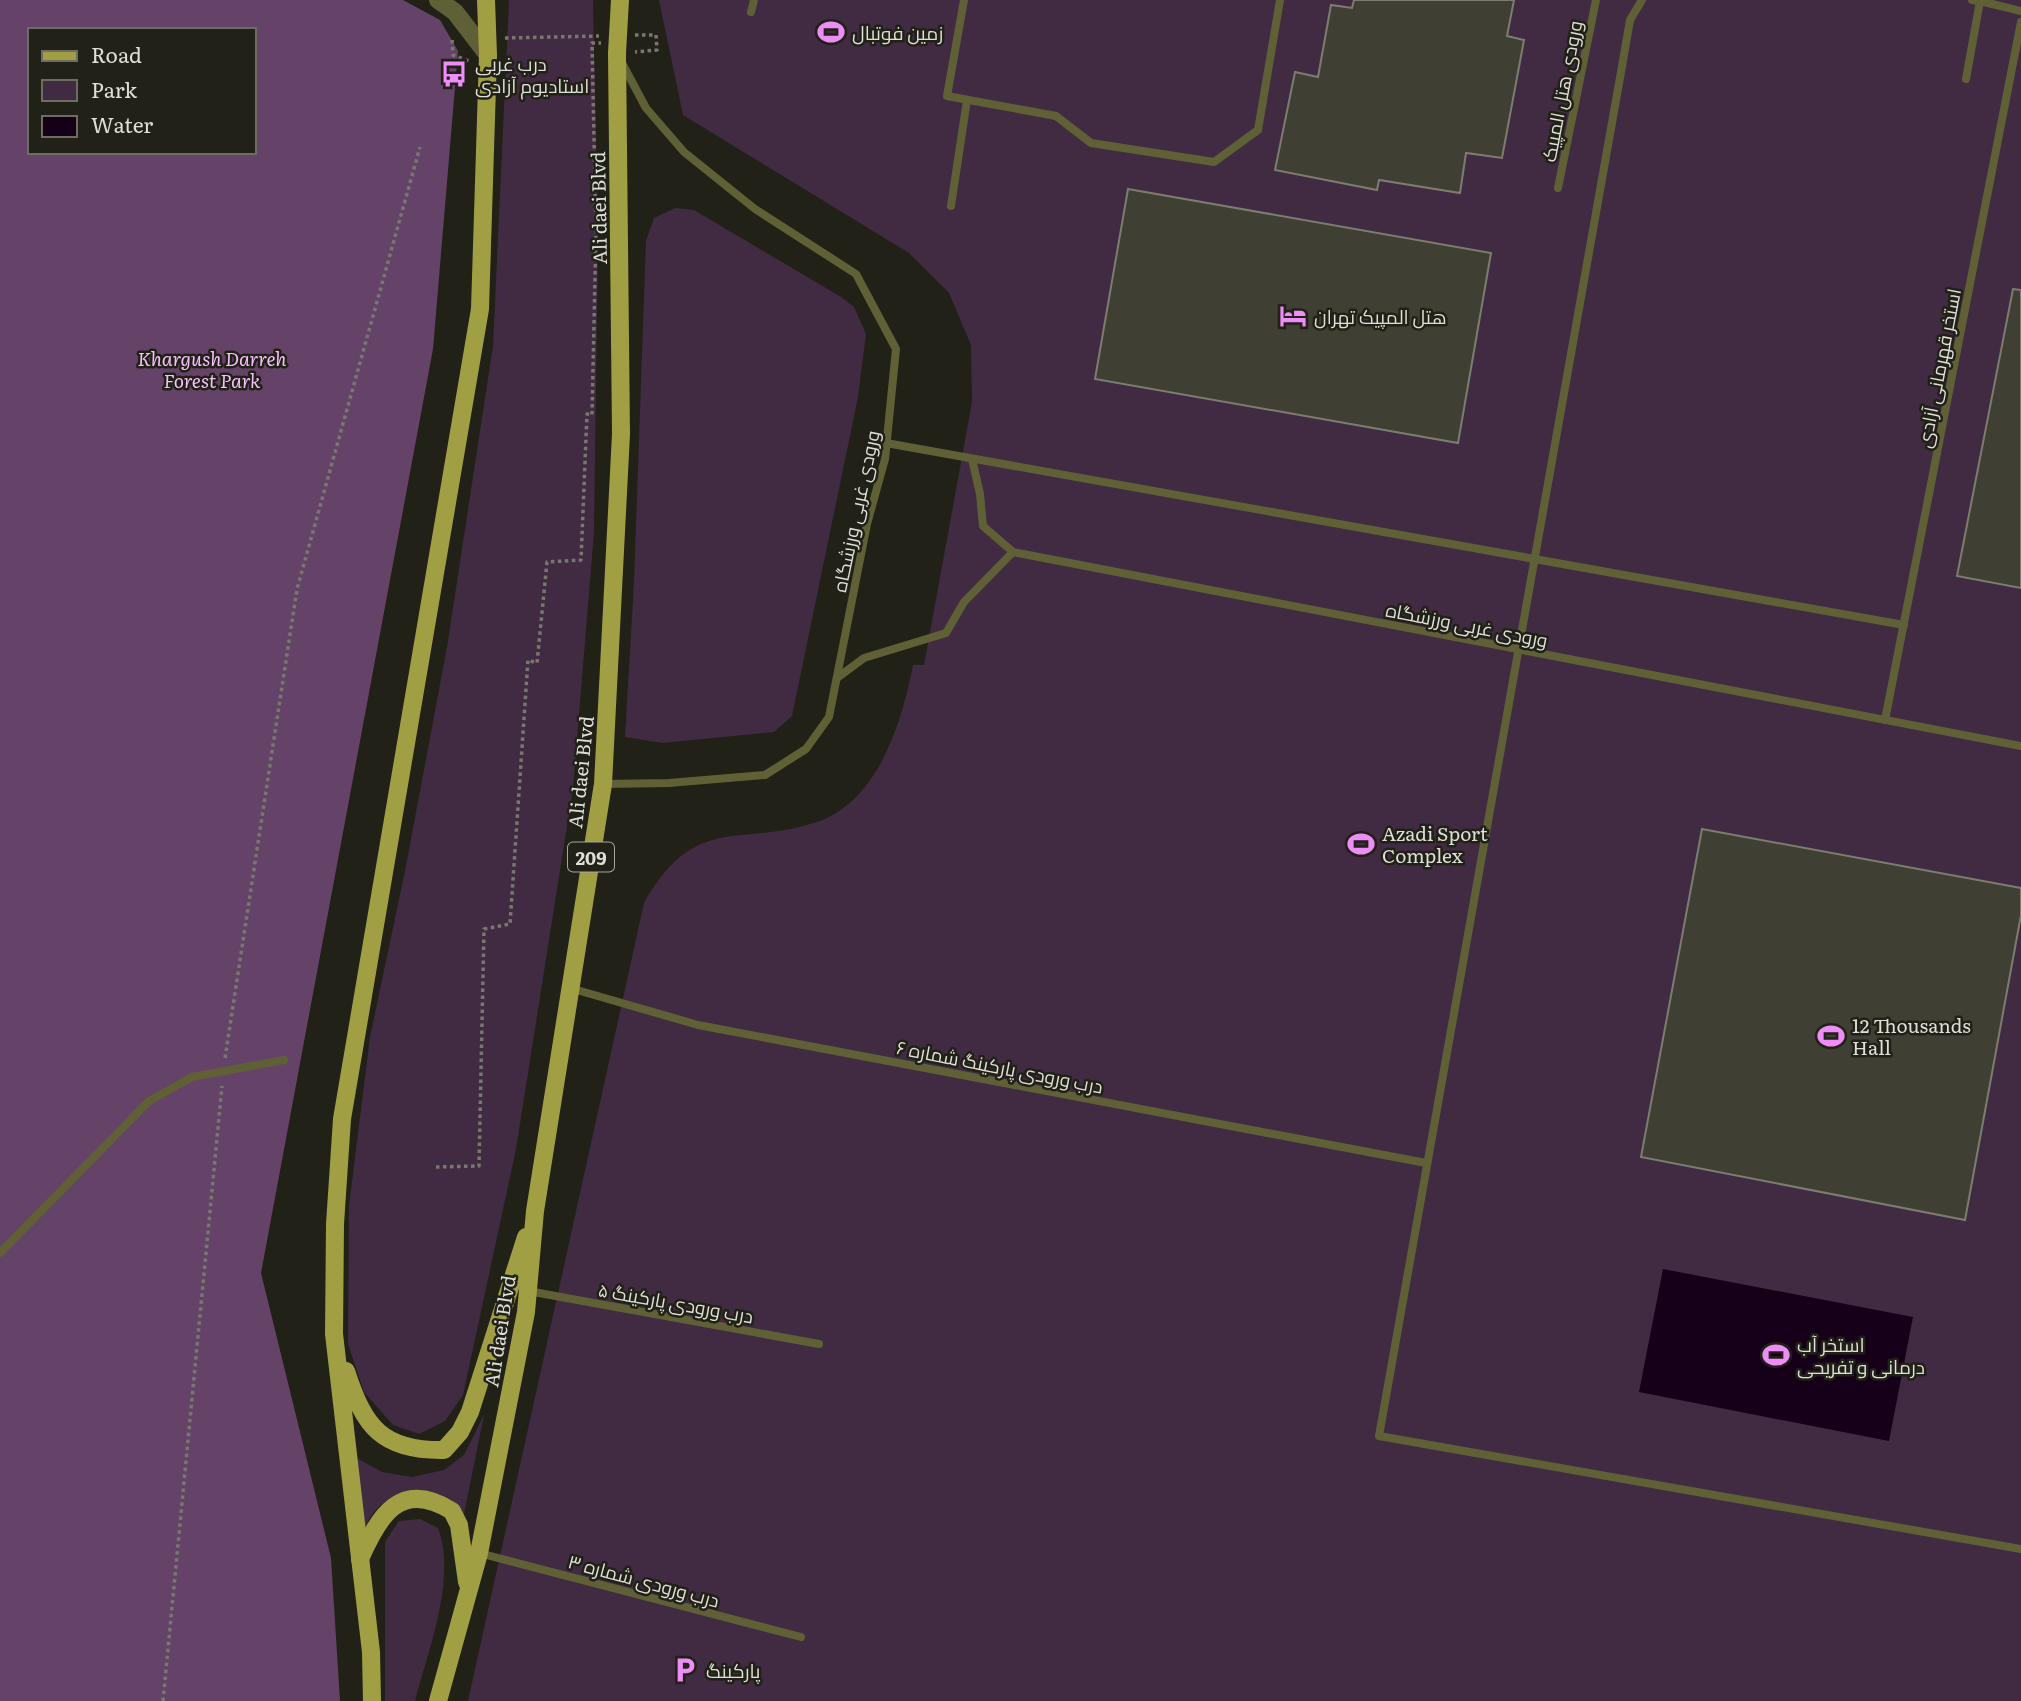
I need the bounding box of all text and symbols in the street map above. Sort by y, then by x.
sports icon: زمین فوتبال [816,17,846,47]
place label: زمین فوتبال [852,18,943,46]
street label: ورودی هتل المپیک [1534,18,1588,164]
legend [28,28,256,154]
text: Road [91,38,142,69]
place label: درب غربی استادیوم آزادی [475,49,589,100]
bus stop icon: درب غربی استادیوم آزادی [439,59,469,89]
text: Park [91,73,137,104]
text: Water [91,108,153,139]
street label: Ali daei Blvd [583,151,613,265]
street label: استخر قهرمانی آزادی [1909,286,1967,450]
hotel icon: هتل المپیک تهران [1278,301,1308,331]
place label: هتل المپیک تهران [1314,302,1447,330]
park label: Khargush Darreh Forest Park [138,344,286,394]
street label: ورودی غربی ورزشگاه [824,428,886,594]
street label: ورودی غربی ورزشگاه [1384,595,1550,653]
street label: Ali daei Blvd [560,714,600,830]
place label: Azadi Sport Complex [1382,819,1488,869]
sports icon: Azadi Sport Complex [1346,829,1376,859]
road number: 209 [568,842,614,872]
place label: 12 Thousands Hall [1852,1011,1971,1061]
sports icon: 12 Thousands Hall [1816,1021,1846,1051]
street label: درب ورودی پارکینگ شماره ۶ [894,1032,1106,1100]
street label: Ali daei Blvd [476,1273,522,1389]
street label: درب ورودی پارکینگ ۵ [596,1275,756,1329]
place label: استخر آب درمانی و تفریحی [1797,1330,1925,1380]
sports icon: استخر آب درمانی و تفریحی [1761,1340,1791,1370]
street label: درب ورودی شماره ۳ [565,1546,723,1614]
parking icon: پارکینگ [670,1655,700,1685]
place label: پارکینگ [706,1656,760,1684]

